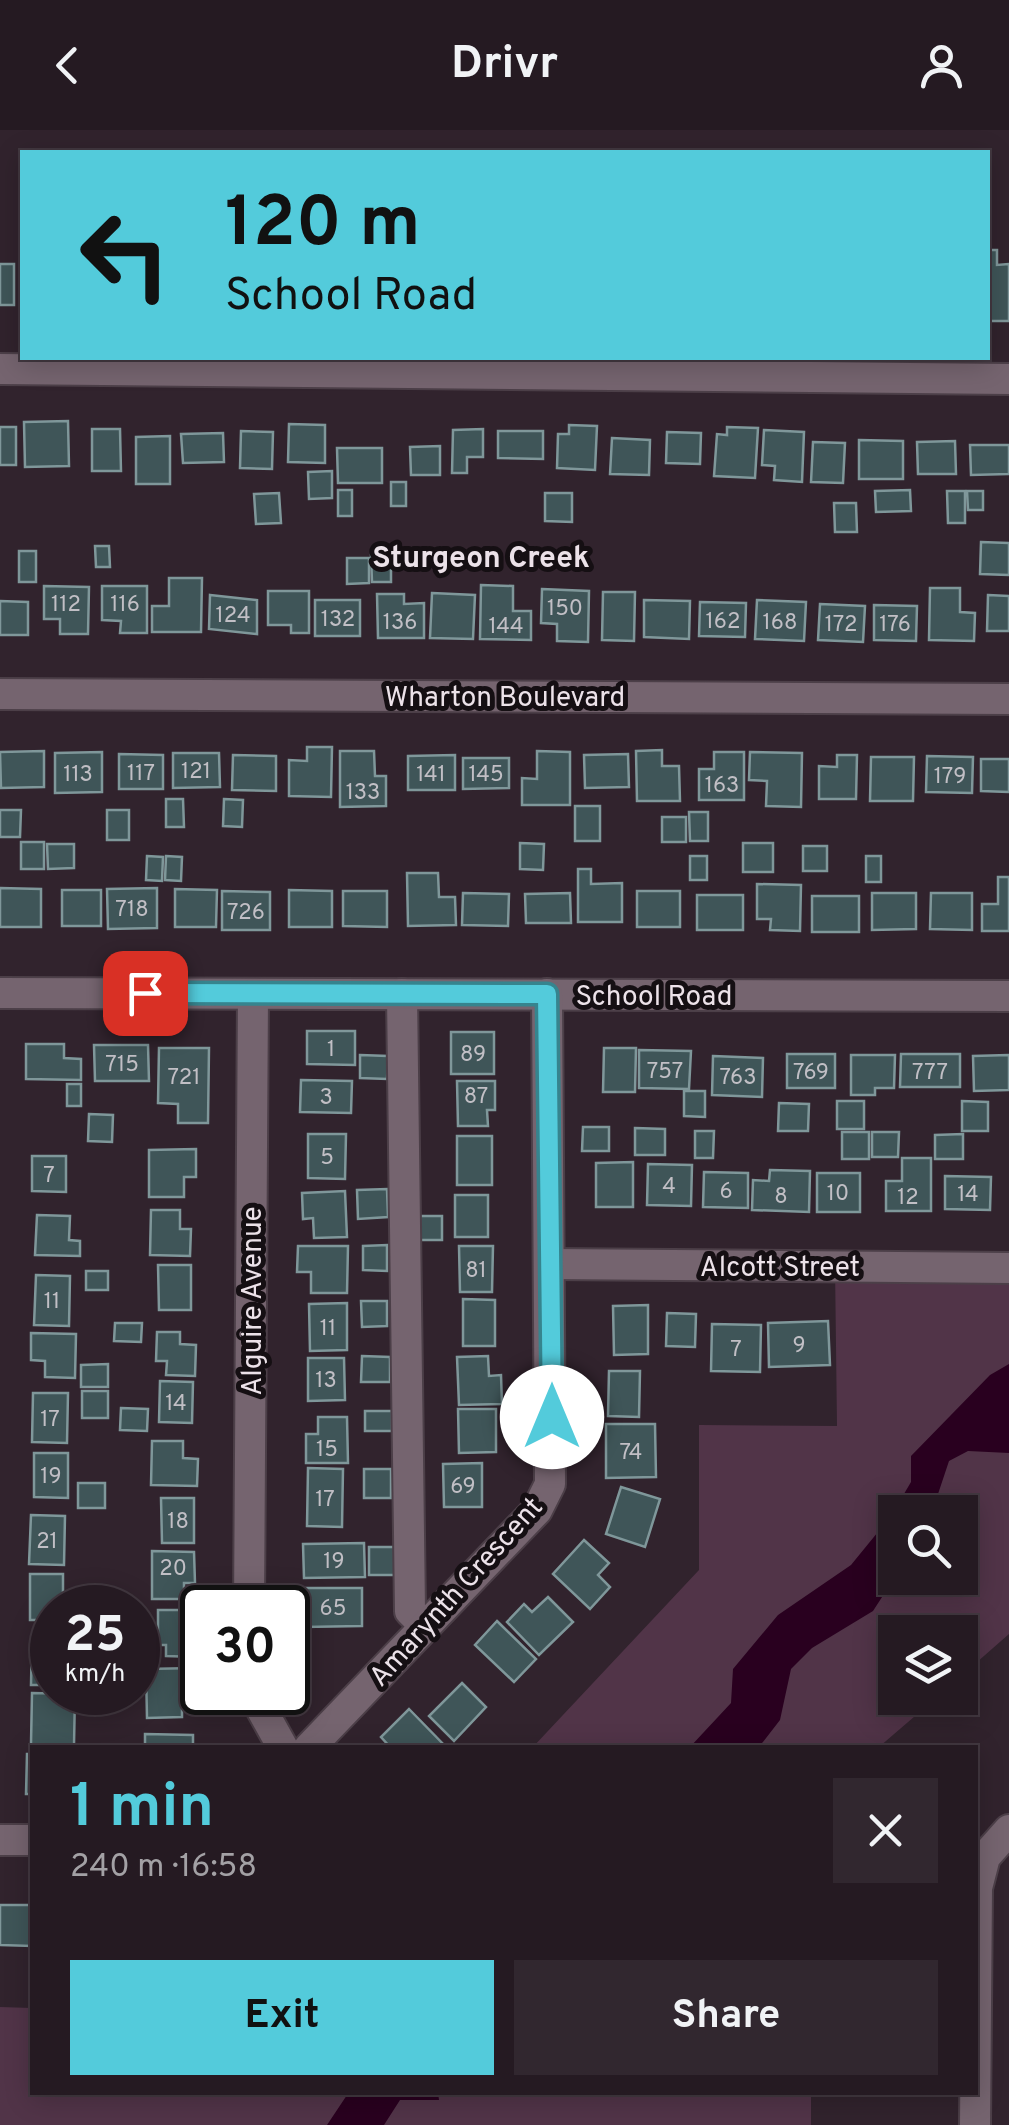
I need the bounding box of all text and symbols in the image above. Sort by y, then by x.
text: Drivr [451,37,558,94]
icon: back [40,38,95,93]
icon: person [914,38,969,93]
text: 120 m [225,182,421,271]
icon: left [60,190,190,320]
text: School Road [225,269,477,326]
district label: Sturgeon Creek [372,541,590,578]
house number: 112 [51,592,81,619]
house number: 116 [110,592,140,619]
house number: 150 [547,596,583,623]
house number: 124 [215,603,251,630]
house number: 132 [321,607,355,634]
house number: 162 [706,609,740,636]
house number: 136 [383,610,417,637]
house number: 168 [763,610,797,637]
house number: 172 [825,612,857,639]
house number: 176 [879,612,911,639]
house number: 144 [488,614,524,641]
street label: Wharton Boulevard [385,681,625,717]
house number: 121 [181,759,211,786]
house number: 117 [127,761,155,788]
house number: 113 [63,762,93,789]
house number: 141 [416,762,446,789]
house number: 145 [468,762,504,789]
house number: 179 [934,764,966,791]
house number: 163 [705,773,739,800]
house number: 133 [346,780,380,807]
house number: 718 [115,897,149,924]
house number: 726 [227,900,265,927]
pin [103,951,188,1036]
icon: arrive [118,966,173,1021]
street label: School Road [576,980,732,1016]
house number: 1 [327,1037,335,1064]
house number: 89 [460,1042,486,1069]
house number: 715 [105,1052,139,1079]
house number: 757 [647,1059,683,1086]
house number: 769 [793,1060,829,1087]
house number: 777 [912,1060,948,1087]
house number: 721 [168,1065,200,1092]
house number: 763 [720,1065,756,1092]
house number: 87 [464,1084,488,1111]
house number: 3 [319,1085,333,1112]
house number: 5 [320,1145,334,1172]
house number: 7 [43,1163,55,1190]
house number: 4 [662,1174,676,1201]
house number: 6 [719,1179,733,1206]
house number: 10 [827,1181,849,1208]
house number: 14 [957,1182,979,1209]
house number: 8 [774,1184,788,1211]
house number: 12 [897,1185,919,1212]
street label: Alguire Avenue [236,1206,272,1396]
street label: Alcott Street [700,1251,860,1287]
house number: 81 [465,1258,487,1285]
house number: 11 [44,1289,60,1316]
house number: 11 [320,1316,336,1343]
house number: 9 [792,1333,806,1360]
house number: 7 [730,1337,742,1364]
position arrow [500,1365,604,1469]
house number: 13 [315,1368,337,1395]
house number: 14 [165,1391,187,1418]
house number: 17 [40,1407,60,1434]
house number: 15 [316,1437,338,1464]
house number: 74 [620,1440,642,1467]
house number: 19 [40,1464,62,1491]
house number: 69 [450,1474,476,1501]
house number: 17 [315,1487,335,1514]
street label: Amarynth Crescent [362,1491,552,1695]
map controls [878,1495,978,1715]
button: search [878,1495,978,1595]
house number: 18 [167,1509,189,1536]
house number: 21 [36,1529,58,1556]
house number: 19 [323,1549,345,1576]
house number: 20 [159,1556,187,1583]
speed limit sign: 30 [180,1585,310,1715]
house number: 65 [320,1596,346,1623]
text: 25 [64,1606,126,1669]
button: layers [878,1615,978,1715]
text: km/h [65,1659,125,1691]
text: 1 min [70,1772,214,1848]
button: close [833,1778,938,1883]
text: 240 m · 16:58 [70,1848,257,1888]
button: Exit [70,1960,494,2075]
button: Share [514,1960,938,2075]

